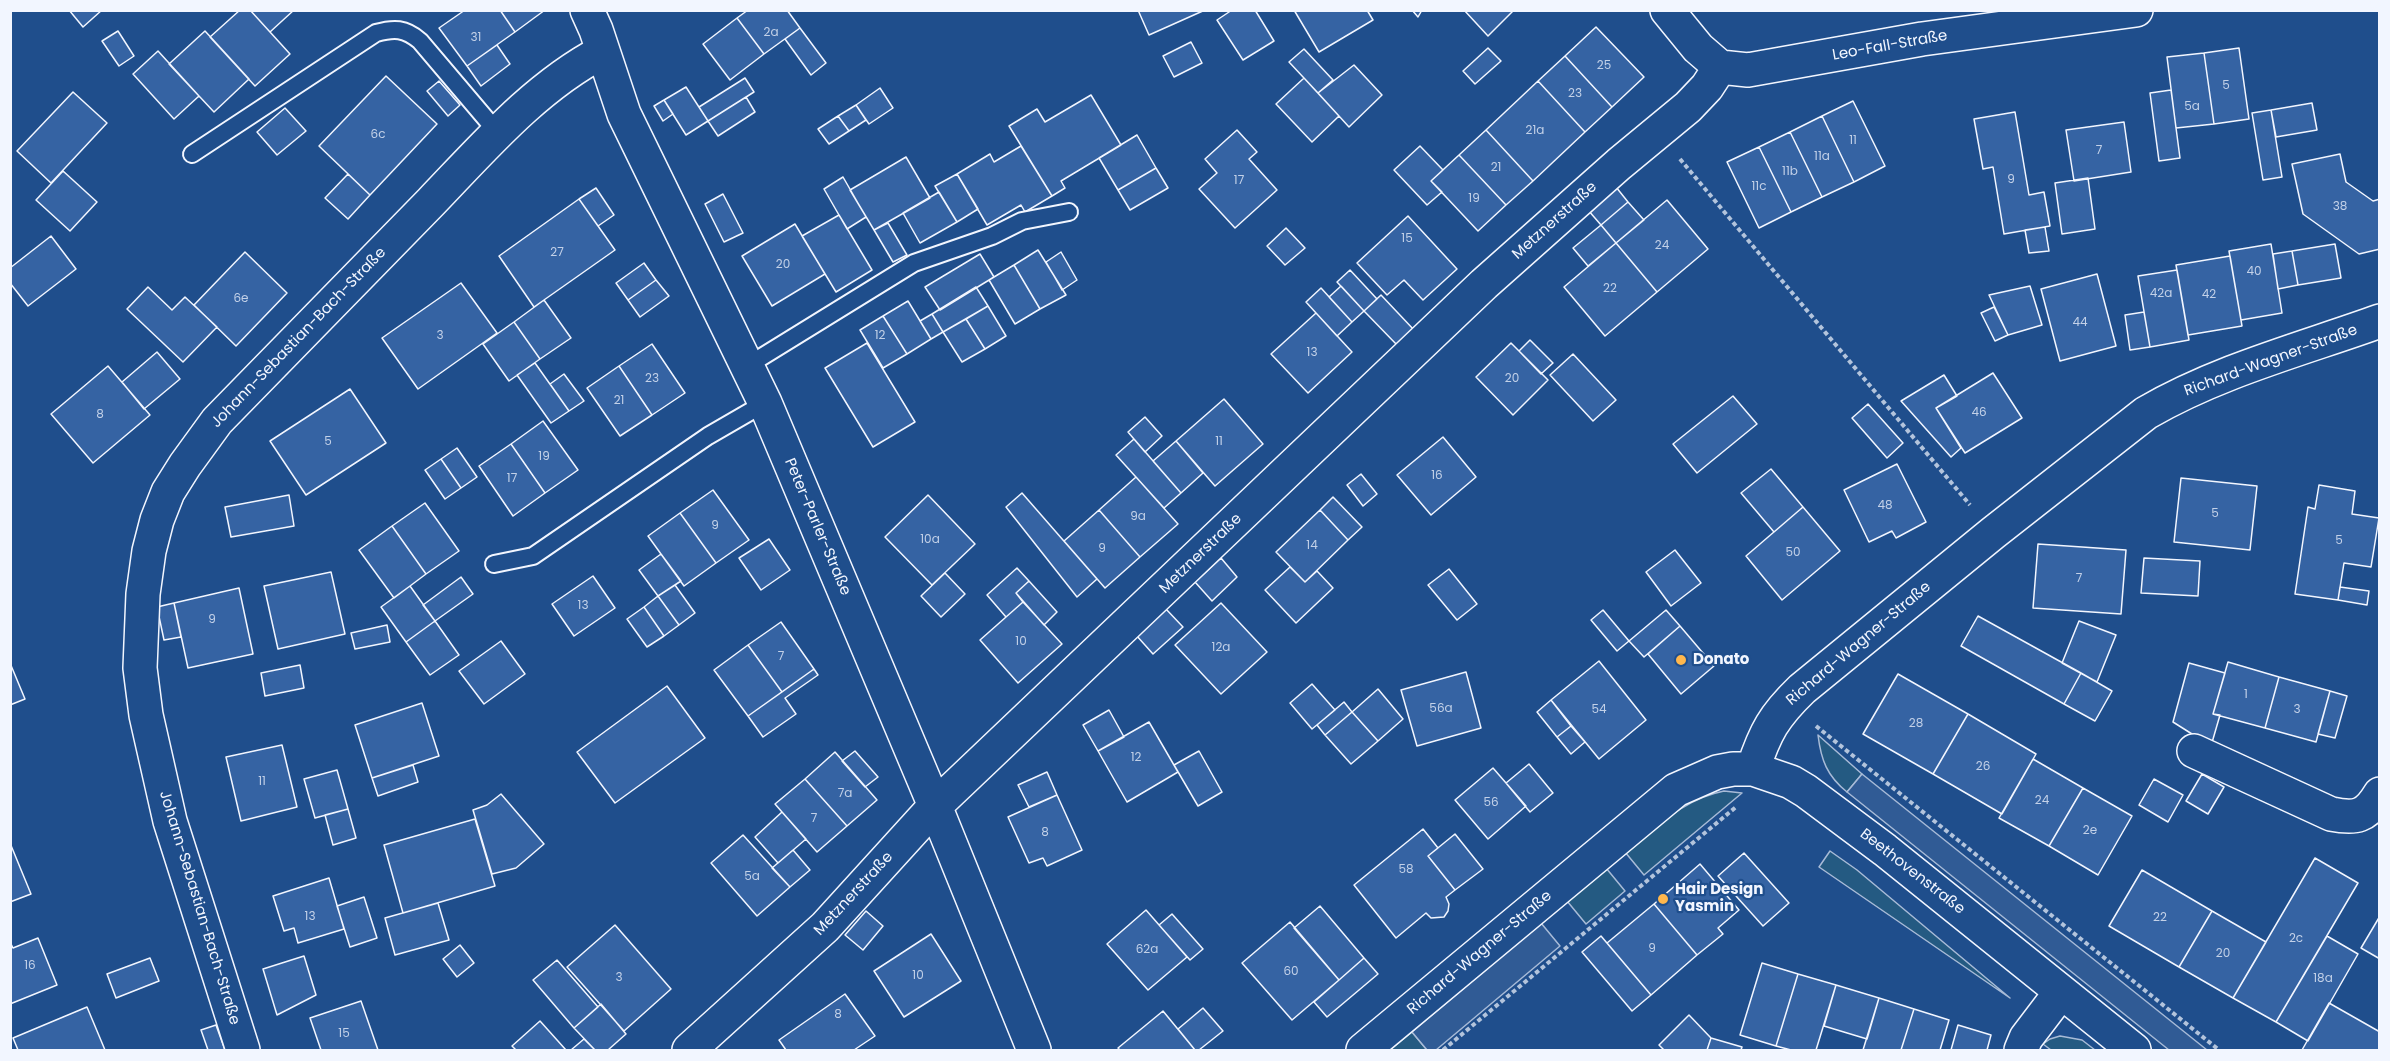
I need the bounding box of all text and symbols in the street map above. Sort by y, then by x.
house number: 2a [763,26,779,40]
street label: Leo-Fall-Straße [1831,27,1949,65]
house number: 31 [471,31,481,45]
house number: 25 [1597,59,1611,73]
house number: 5 [2222,79,2230,93]
house number: 23 [1568,87,1582,101]
house number: 5a [2184,100,2200,114]
house number: 21a [1526,124,1544,138]
house number: 6c [371,128,385,142]
house number: 11 [1849,134,1857,148]
house number: 7 [2096,144,2102,158]
house number: 11a [1814,150,1830,164]
house number: 21 [1491,161,1501,175]
house number: 11b [1782,165,1798,179]
house number: 9 [2007,173,2015,187]
house number: 17 [1234,174,1244,188]
street label: Metznerstraße [1509,178,1601,264]
house number: 11c [1752,180,1766,194]
house number: 19 [1468,192,1480,206]
house number: 38 [2333,200,2347,214]
house number: 15 [1401,232,1413,246]
house number: 24 [1655,239,1669,253]
street label: Johann-Sebastian-Bach-Straße [208,244,390,432]
house number: 27 [550,246,564,260]
house number: 20 [776,258,790,272]
house number: 40 [2246,265,2262,279]
house number: 22 [1603,282,1617,296]
house number: 42a [2150,287,2172,301]
house number: 42 [2202,288,2216,302]
house number: 6e [233,292,249,306]
house number: 44 [2072,316,2088,330]
street label: Richard-Wagner-Straße [2182,321,2360,401]
house number: 3 [436,329,444,343]
house number: 12 [875,329,885,343]
house number: 13 [1307,346,1317,360]
house number: 23 [645,372,659,386]
house number: 20 [1505,372,1519,386]
house number: 21 [614,394,624,408]
house number: 46 [1971,406,1987,420]
house number: 8 [96,408,104,422]
house number: 5 [324,435,332,449]
house number: 11 [1215,435,1223,449]
house number: 19 [538,450,550,464]
street label: Peter-Parler-Straße [780,456,854,598]
house number: 16 [1431,469,1443,483]
house number: 17 [507,472,517,486]
house number: 48 [1877,499,1893,513]
house number: 5 [2211,507,2219,521]
house number: 9a [1130,510,1146,524]
street label: Metznerstraße [1156,510,1246,598]
house number: 9 [711,519,719,533]
house number: 10a [920,533,940,547]
house number: 5 [2335,534,2343,548]
house number: 14 [1306,539,1318,553]
house number: 9 [1098,542,1106,556]
house number: 50 [1785,546,1801,560]
house number: 7 [2076,572,2082,586]
street label: Richard-Wagner-Straße [1783,578,1935,710]
house number: 13 [578,599,588,613]
house number: 9 [208,613,216,627]
house number: 10 [1015,635,1027,649]
house number: 12a [1212,641,1230,655]
house number: 7 [778,650,784,664]
place label: Donato [1693,651,1749,669]
marker: Donato [1674,653,1688,667]
house number: 1 [2244,688,2248,702]
house number: 56a [1429,702,1453,716]
house number: 54 [1591,703,1607,717]
house number: 3 [2293,703,2301,717]
house number: 28 [1909,717,1923,731]
house number: 12 [1131,751,1141,765]
house number: 26 [1976,760,1990,774]
house number: 11 [258,775,266,789]
house number: 7a [838,787,852,801]
street label: Johann-Sebastian-Bach-Straße [155,789,243,1027]
house number: 24 [2035,794,2049,808]
house number: 56 [1483,796,1499,810]
house number: 7 [811,812,817,826]
house number: 2e [2083,824,2097,838]
street label: Beethovenstraße [1856,825,1968,919]
house number: 8 [1041,826,1049,840]
street label: Metznerstraße [811,849,897,939]
house number: 58 [1398,863,1414,877]
house number: 5a [744,870,760,884]
place label: Hair Design Yasmin [1675,881,1763,916]
street label: Richard-Wagner-Straße [1404,887,1556,1019]
marker: Hair Design Yasmin [1656,892,1670,906]
house number: 13 [305,910,315,924]
house number: 22 [2153,911,2167,925]
house number: 2c [2289,932,2303,946]
house number: 9 [1648,942,1656,956]
house number: 62a [1136,943,1158,957]
house number: 20 [2216,947,2230,961]
house number: 16 [24,959,36,973]
house number: 60 [1283,965,1299,979]
house number: 10 [912,969,924,983]
house number: 3 [615,971,623,985]
house number: 18a [2313,972,2333,986]
house number: 8 [834,1008,842,1022]
house number: 15 [338,1027,350,1041]

